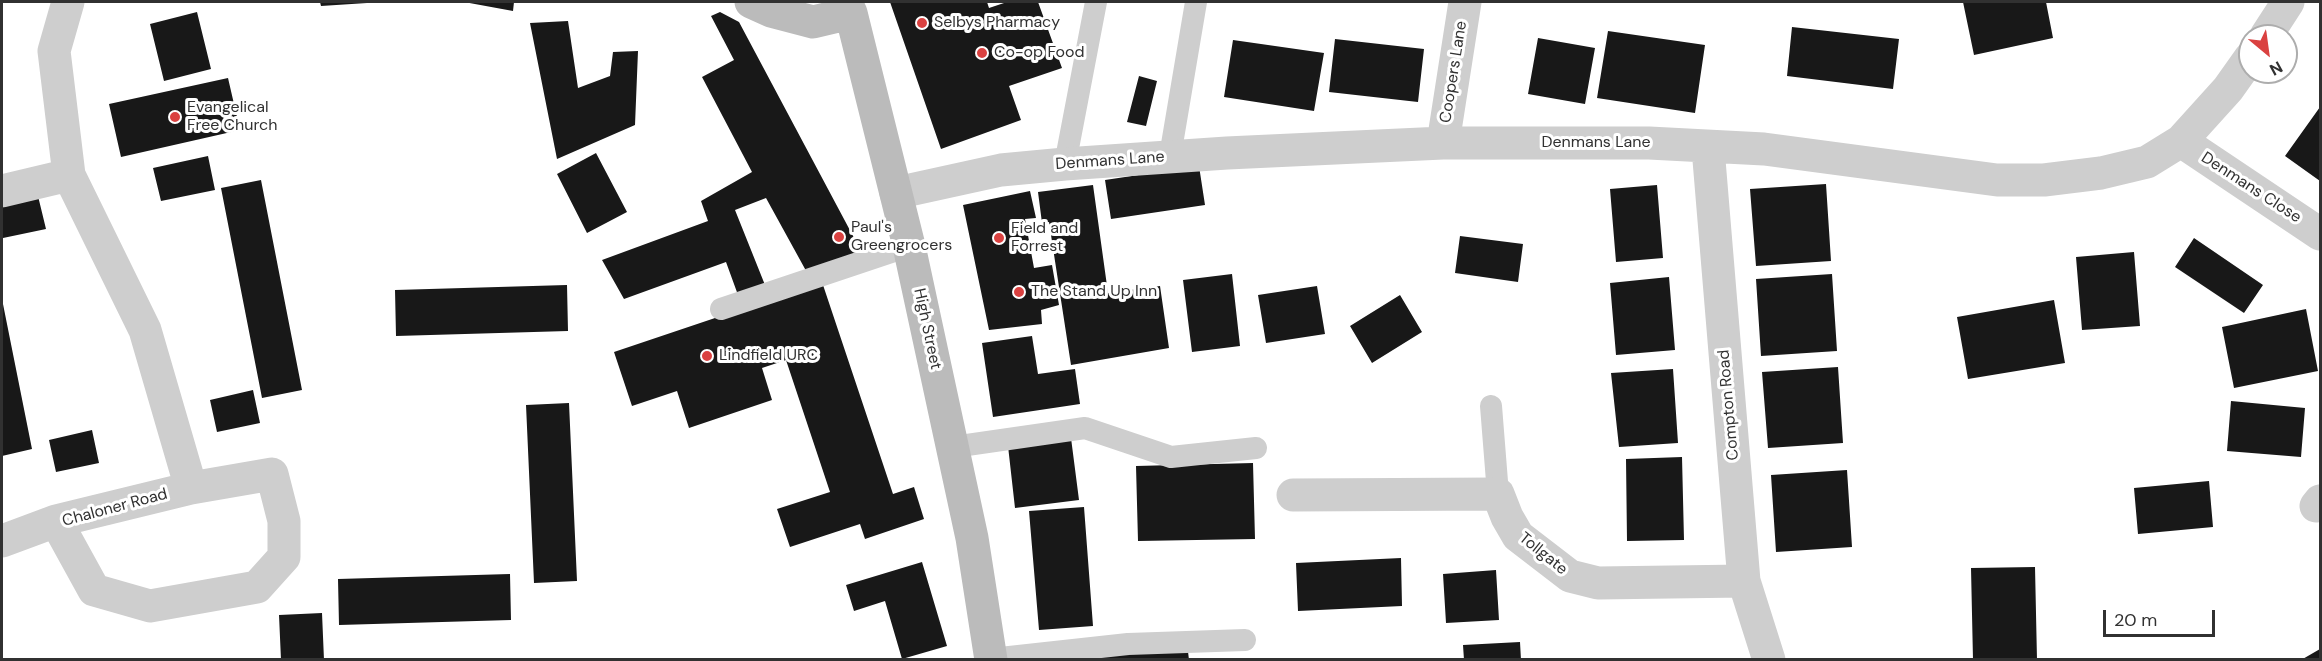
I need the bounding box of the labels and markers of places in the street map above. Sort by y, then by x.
place label: Selbys Pharmacy [934,13,1060,33]
marker: Selbys Pharmacy [915,16,929,30]
place label: Co-op Food [994,43,1085,63]
marker: Co-op Food [975,46,989,60]
place label: Evangelical Free Church [187,98,277,136]
marker: Evangelical Free Church [168,110,182,124]
place label: Paul's Greengrocers [851,218,952,256]
place label: Field and Forrest [1011,219,1078,257]
marker: Paul's Greengrocers [832,230,846,244]
marker: Field and Forrest [992,231,1006,245]
place label: The Stand Up Inn [1031,282,1157,302]
marker: The Stand Up Inn [1012,285,1026,299]
place label: Lindfield URC [719,346,818,366]
marker: Lindfield URC [700,349,714,363]

